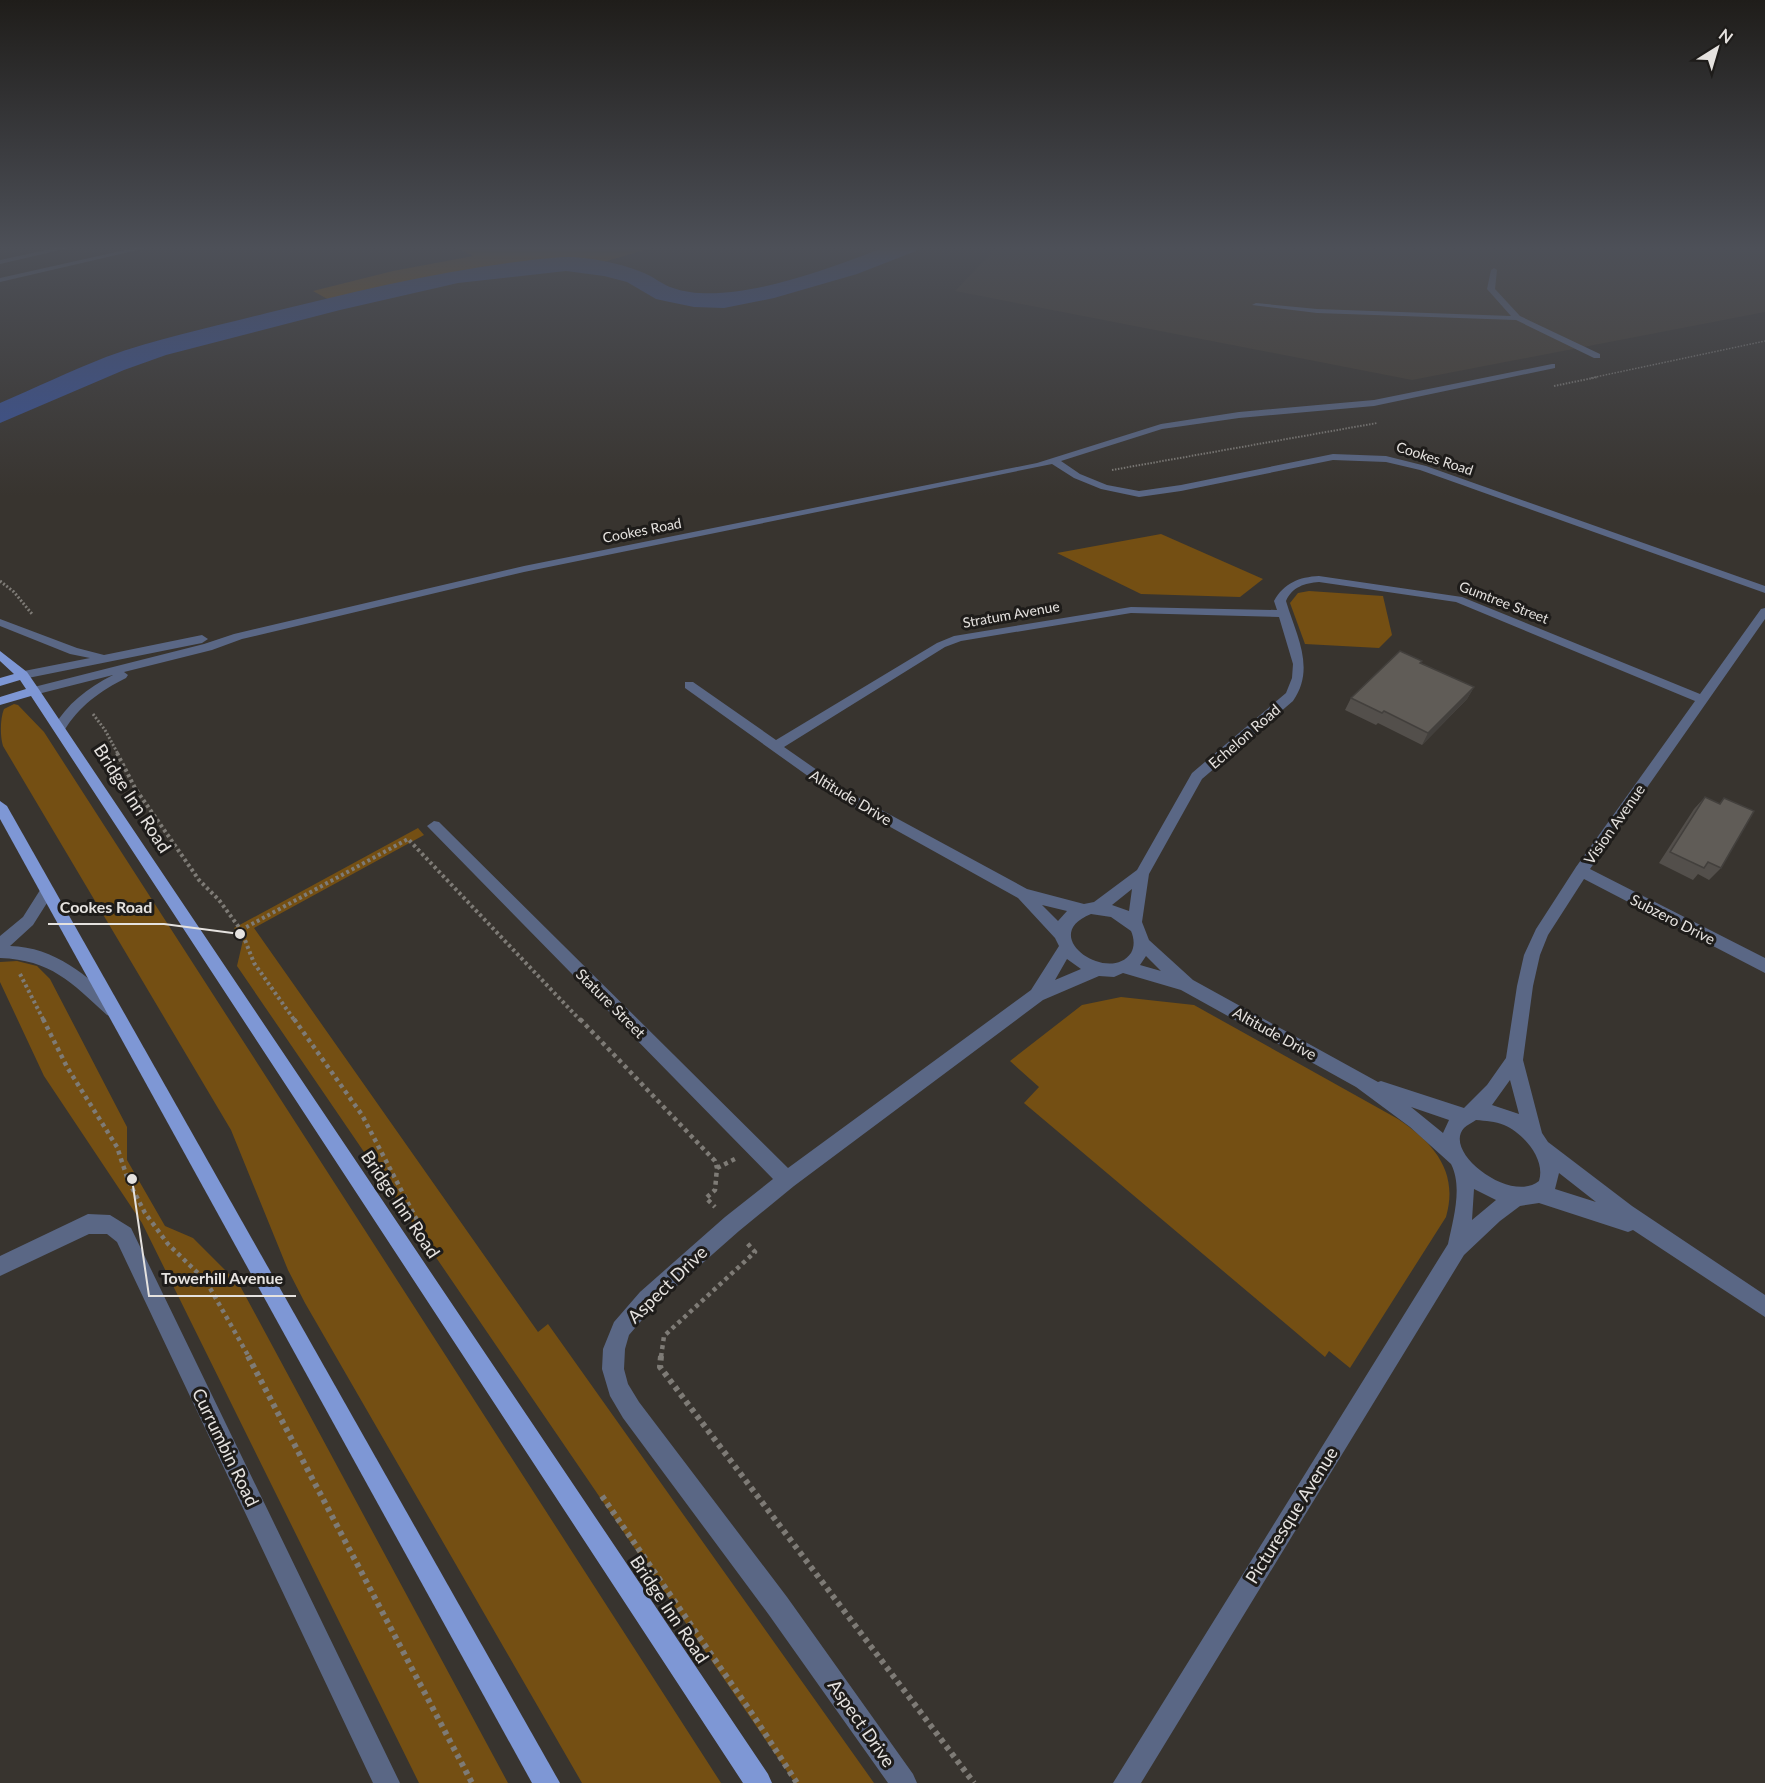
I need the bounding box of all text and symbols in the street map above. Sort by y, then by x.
north arrow [1687,18,1747,78]
text: N [1716,24,1737,47]
street label: Cookes Road [1394,438,1476,478]
street label: Cookes Road [601,514,683,546]
street label: Gumtree Street [1457,577,1551,627]
street label: Stratum Avenue [961,597,1061,631]
street label: Echelon Road [1204,700,1284,772]
street label: Bridge Inn Road [90,739,176,857]
street label: Altitude Drive [807,765,895,829]
street label: Vision Avenue [1580,780,1648,868]
callout: Cookes Road [48,890,164,924]
street label: Subzero Drive [1628,890,1718,948]
text: Cookes Road [60,897,152,916]
street label: Stature Street [573,965,650,1042]
street label: Altitude Drive [1230,1003,1320,1063]
street label: Bridge Inn Road [357,1146,445,1262]
street label: Aspect Drive [623,1241,711,1327]
callout: Towerhill Avenue [149,1262,296,1296]
text: Towerhill Avenue [161,1268,284,1287]
street label: Currumbin Road [188,1384,264,1510]
street label: Picturesque Avenue [1240,1443,1342,1587]
street label: Bridge Inn Road [626,1551,714,1667]
street label: Aspect Drive [824,1675,900,1771]

